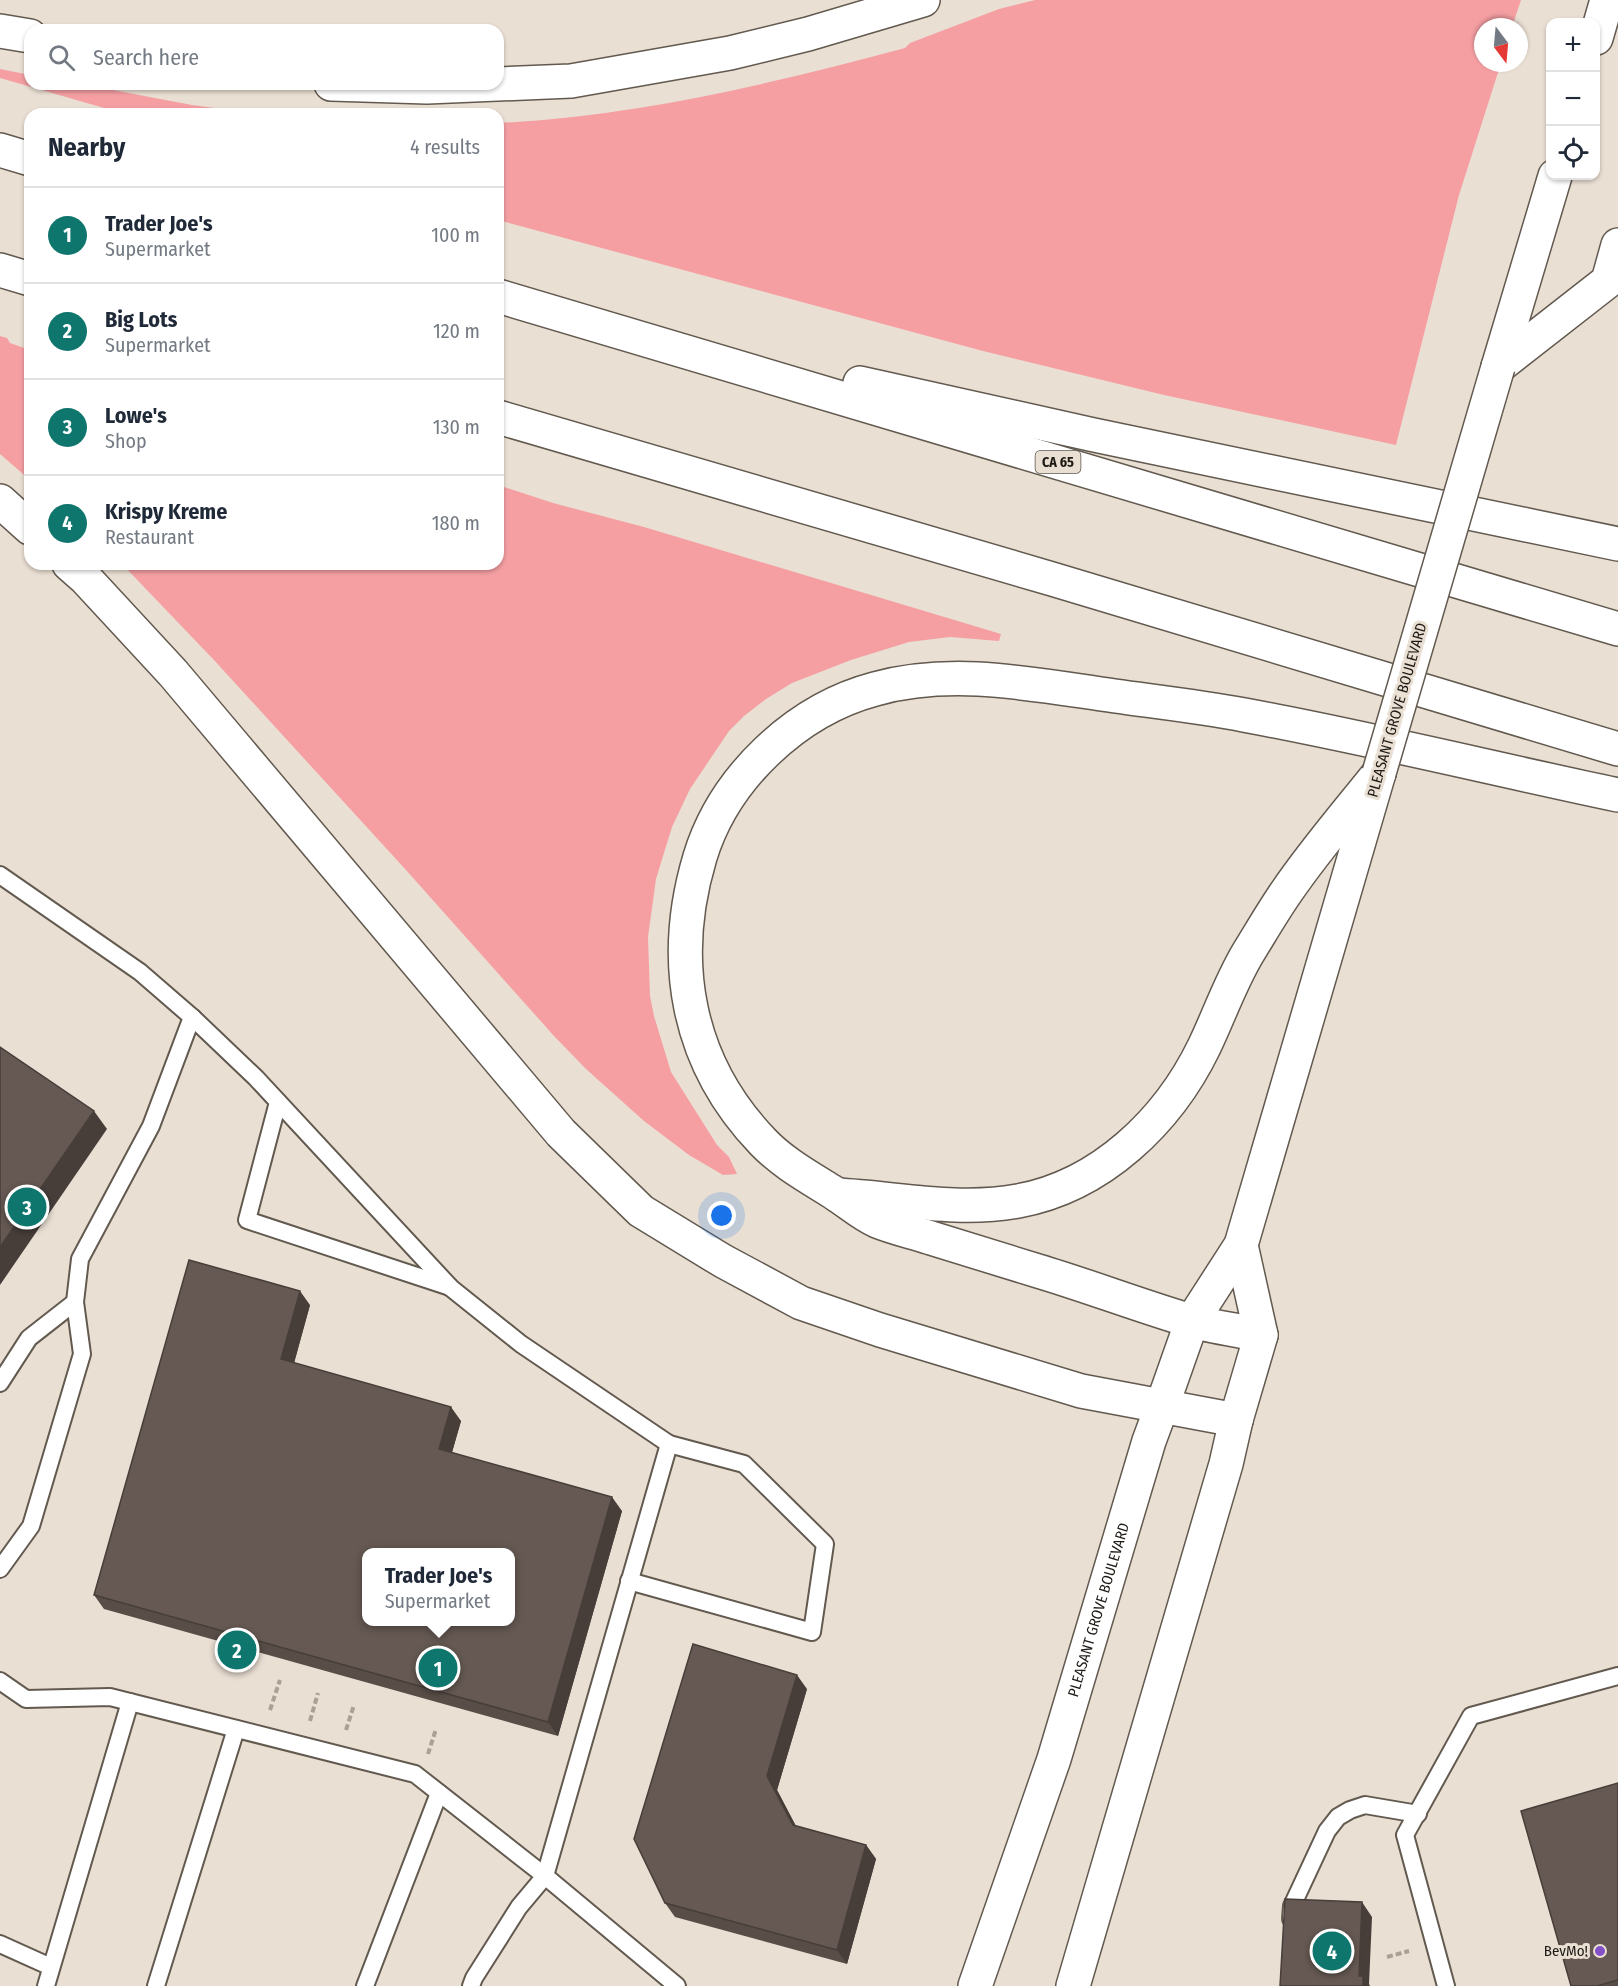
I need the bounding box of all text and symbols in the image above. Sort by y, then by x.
north arrow [1474,18,1528,72]
map controls [1546,18,1600,180]
button: + [1546,18,1600,72]
search box [24,24,504,90]
icon: search [45,41,78,74]
text: Search here [93,44,199,71]
button: − [1546,72,1600,126]
button: locate [1546,126,1600,180]
text: Nearby [48,132,125,163]
text: 4 results [410,135,480,159]
text: Trader Joe's [105,210,213,237]
text: 1 [63,223,72,247]
text: 100 m [431,223,480,247]
text: Supermarket [105,237,211,261]
text: Big Lots [105,306,177,333]
text: 2 [63,319,72,343]
text: 120 m [433,319,480,343]
text: Supermarket [105,333,211,357]
text: Lowe's [105,402,167,429]
text: 3 [63,415,72,439]
text: 130 m [433,415,480,439]
text: Shop [105,429,147,453]
road number: CA 65 [1036,451,1080,473]
text: Krispy Kreme [105,498,227,525]
text: 4 [62,511,73,535]
text: 180 m [432,511,480,535]
text: Restaurant [105,525,194,549]
street label: PLEASANT GROVE BOULEVARD [1363,621,1431,799]
pin: 3 [8,1184,46,1230]
your location [707,1201,736,1230]
street label: PLEASANT GROVE BOULEVARD [1064,1521,1133,1699]
popup [362,1548,515,1626]
text: Trader Joe's [385,1562,492,1589]
text: Supermarket [385,1589,490,1613]
pin: 2 [218,1628,256,1672]
pin: 1 [418,1646,458,1690]
pin: 4 [1312,1928,1352,1974]
place label: BevMo! [1544,1942,1588,1960]
marker: BevMo! [1593,1944,1607,1958]

